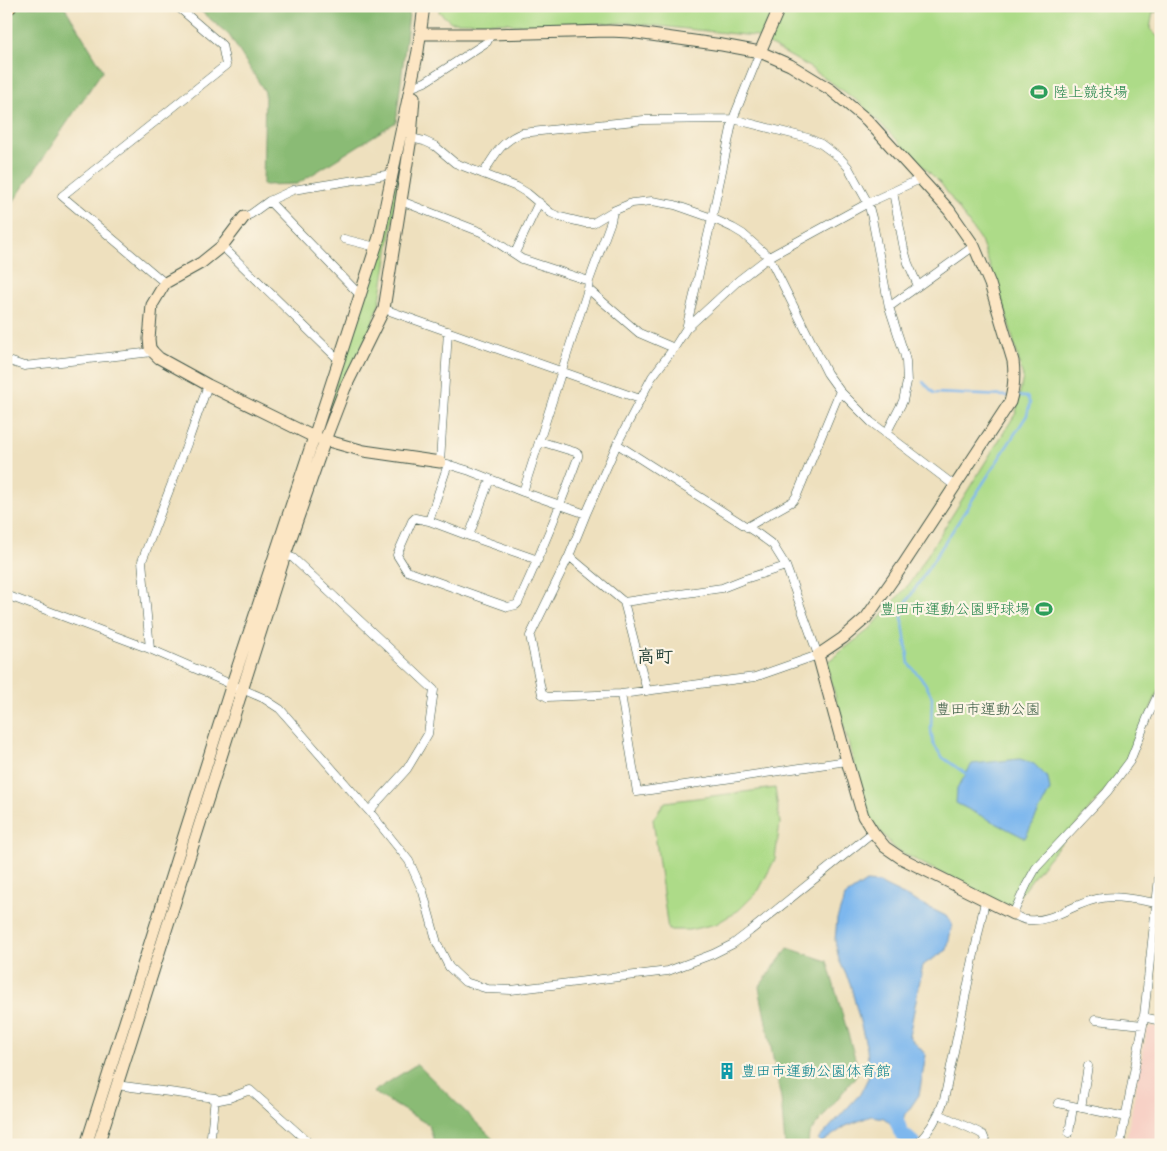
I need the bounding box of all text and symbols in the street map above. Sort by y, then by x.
sports icon: 陸上競技場 [1029,82,1049,102]
place label: 陸上競技場 [1053,83,1128,101]
sports icon: 豊田市運動公園野球場 [1034,599,1054,619]
place label: 豊田市運動公園野球場 [880,600,1030,618]
district label: 高町 [637,645,673,667]
park label: 豊田市運動公園 [935,700,1041,718]
building icon: 豊田市運動公園体育館 [717,1061,737,1081]
place label: 豊田市運動公園体育館 [741,1062,891,1080]

